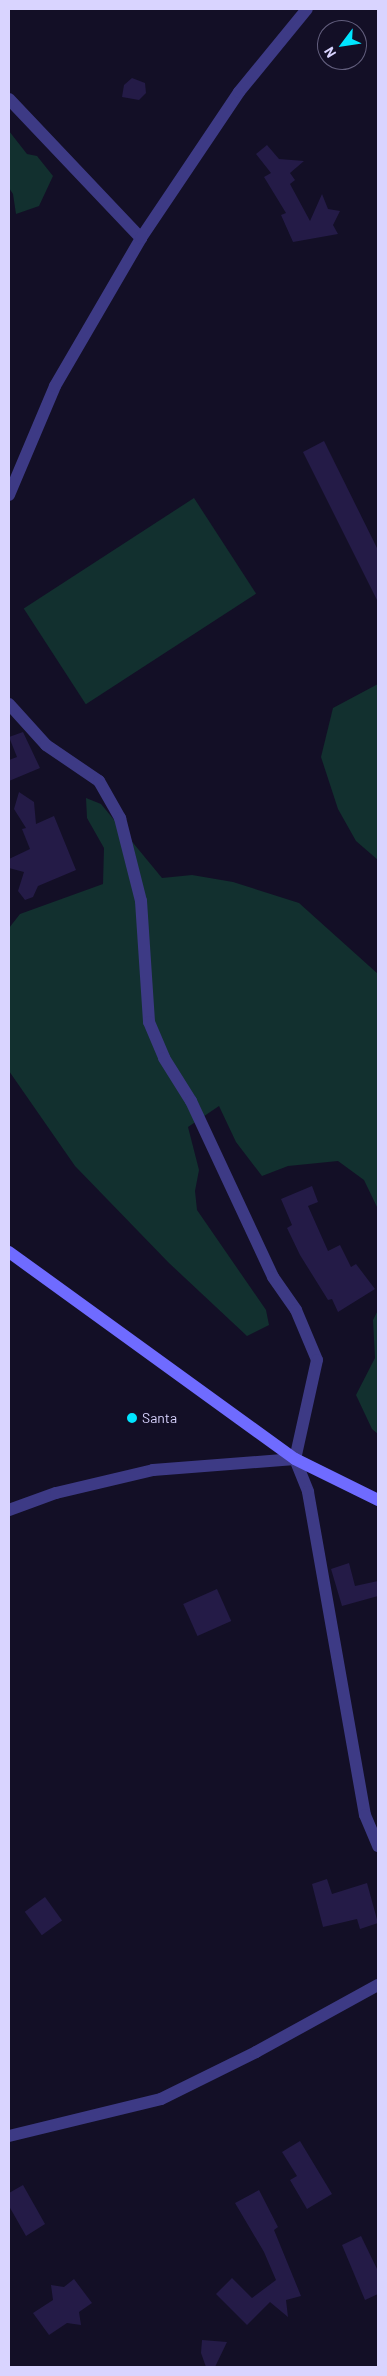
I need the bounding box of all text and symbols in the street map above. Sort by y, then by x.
north arrow [317,20,367,70]
text: N [320,44,339,61]
place label: Santa [142,1410,177,1426]
marker: Santa [126,1412,138,1424]

